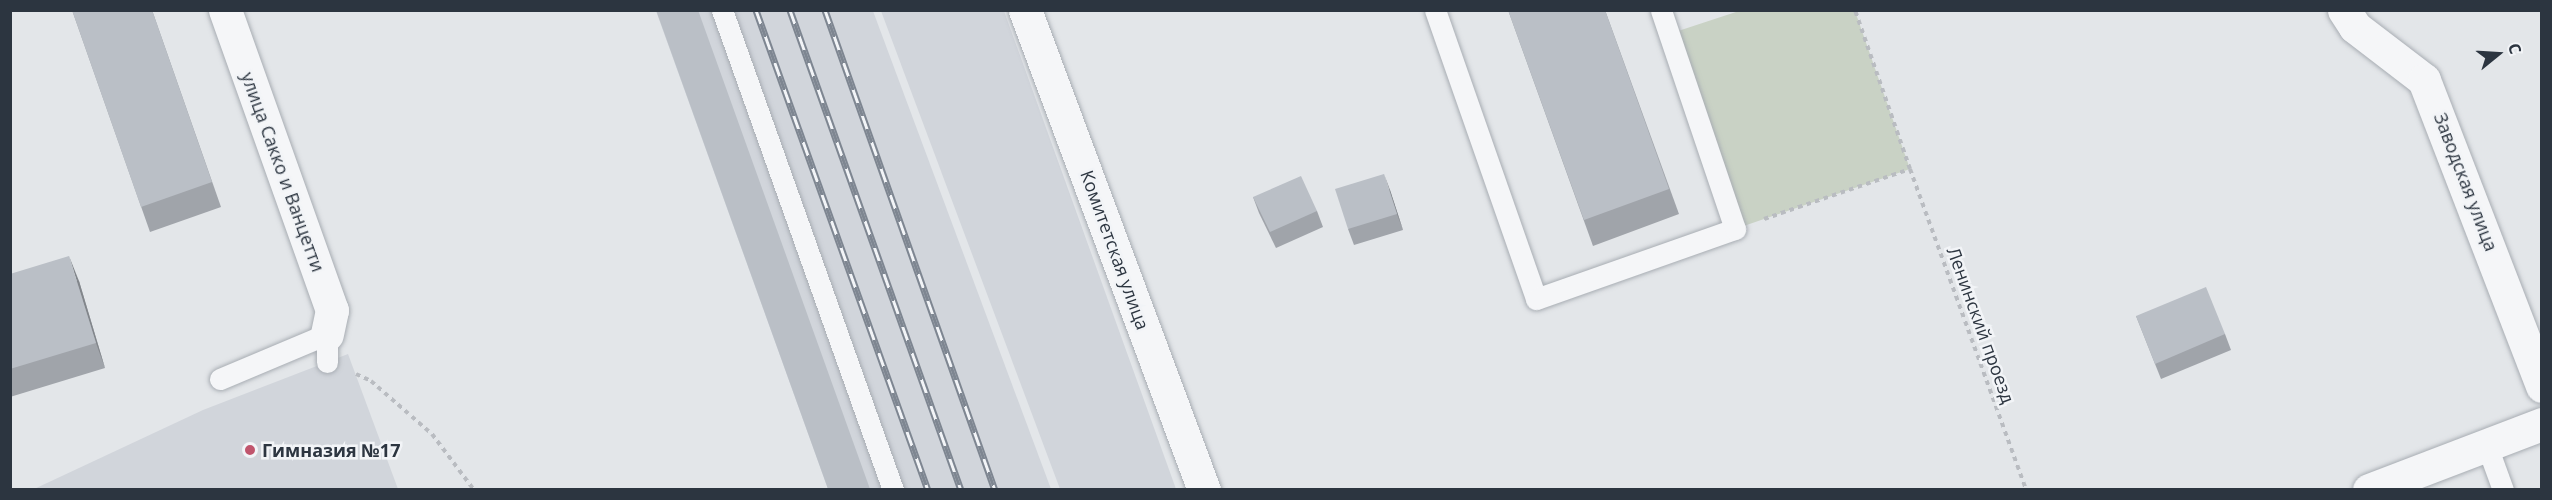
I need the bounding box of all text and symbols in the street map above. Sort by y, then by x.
north arrow [2468,24,2528,84]
text: С [2503,40,2527,57]
street label: улица Сакко и Ванцетти [237,69,329,275]
street label: Заводская улица [2430,110,2502,254]
street label: Комитетская улица [1076,167,1154,333]
street label: Ленинский проезд [1943,244,2019,406]
place label: Гимназия №17 [262,439,400,461]
marker: Гимназия №17 [243,443,257,457]

